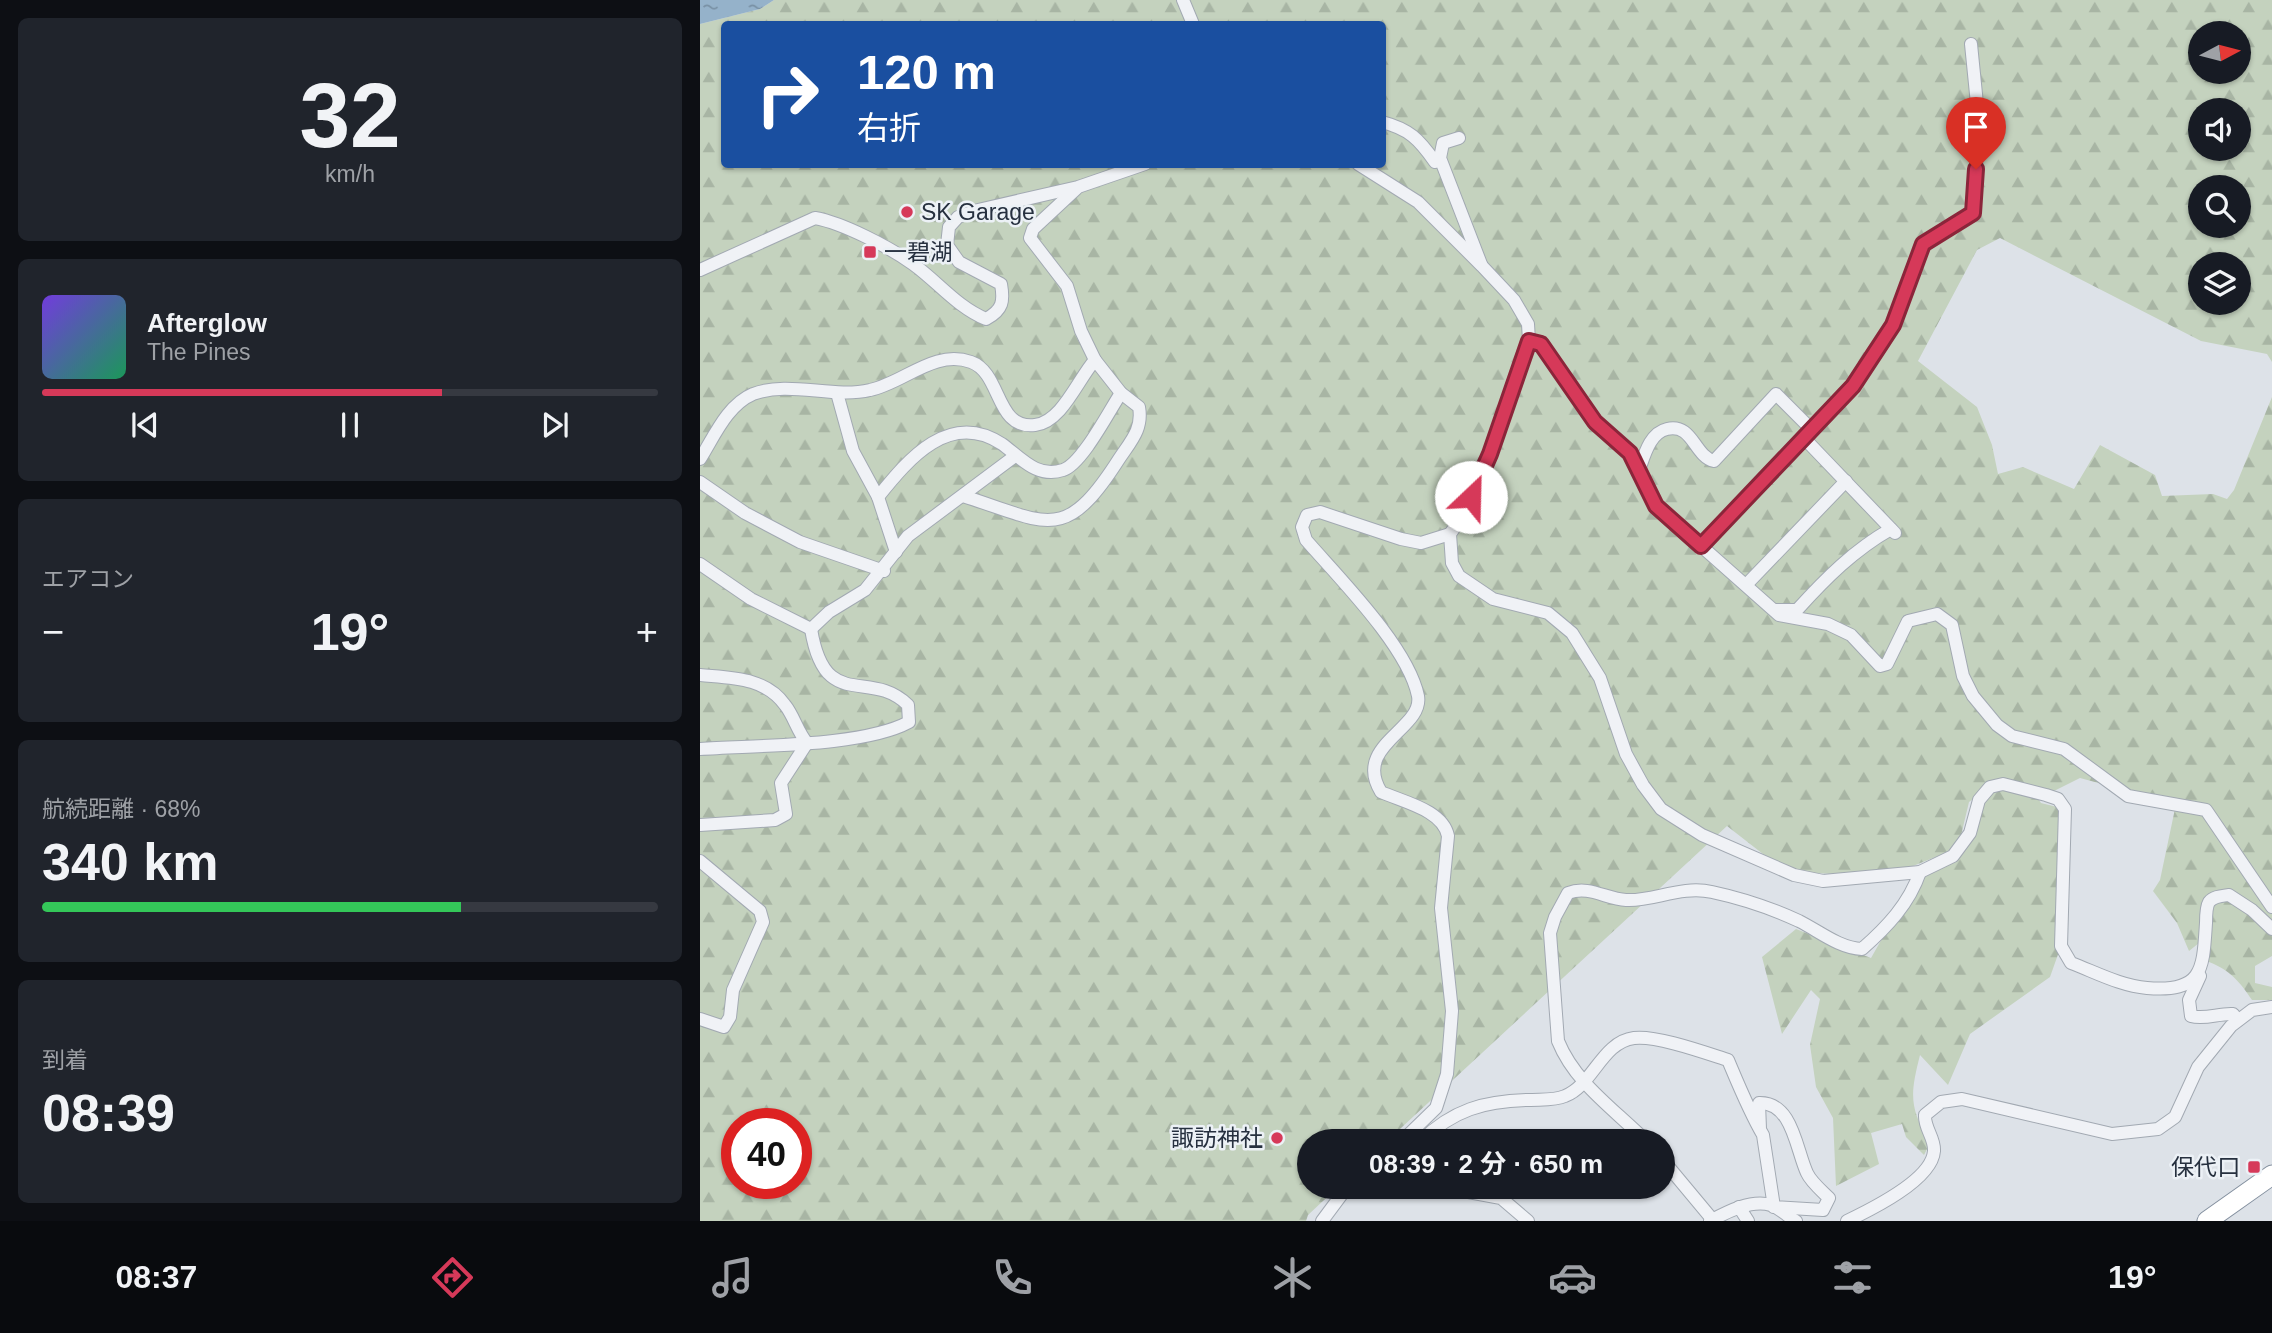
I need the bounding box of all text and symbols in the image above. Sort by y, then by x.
north arrow [2188,21,2250,84]
map controls [2188,21,2251,315]
text: 120 m [857,45,996,99]
icon: right [742,49,833,140]
text: 32 [299,65,401,166]
pin [1946,97,2006,169]
button: sound [2188,98,2251,161]
icon: arrive [1957,108,1995,146]
text: 右折 [857,110,921,146]
text: km/h [325,161,375,187]
button: search [2188,175,2251,238]
place label: SK Garage [921,199,1035,225]
marker: SK Garage [899,204,915,220]
place label: 一碧湖 [884,239,953,265]
marker: 一碧湖 [862,244,878,260]
button: layers [2188,252,2251,315]
text: Afterglow [147,308,267,338]
text: The Pines [147,339,251,365]
icon: previous [126,406,164,444]
icon: pause [331,406,369,444]
icon: next [536,406,574,444]
position arrow [1434,460,1508,534]
text: エアコン [42,566,134,592]
text: 19° [311,603,389,661]
text: − [42,611,64,653]
text: + [636,611,658,653]
text: 航続距離 · 68% [42,796,200,822]
text: 340 km [42,833,218,891]
text: 到着 [42,1047,88,1073]
text: 08:39 [42,1084,175,1142]
speed limit sign: 40 [721,1108,812,1199]
place label: 諏訪神社 [1171,1125,1263,1151]
marker: 諏訪神社 [1269,1130,1285,1146]
text: 08:39 · 2 分 · 650 m [1369,1149,1603,1179]
place label: 保代口 [2171,1154,2240,1180]
marker: 保代口 [2246,1159,2262,1175]
icon: directions [428,1253,477,1302]
icon: music [708,1253,757,1302]
icon: phone [988,1253,1037,1302]
icon: climate [1268,1253,1317,1302]
icon: car [1548,1253,1597,1302]
icon: filters [1828,1253,1877,1302]
text: 08:37 [115,1259,197,1295]
text: 19° [2108,1259,2157,1295]

